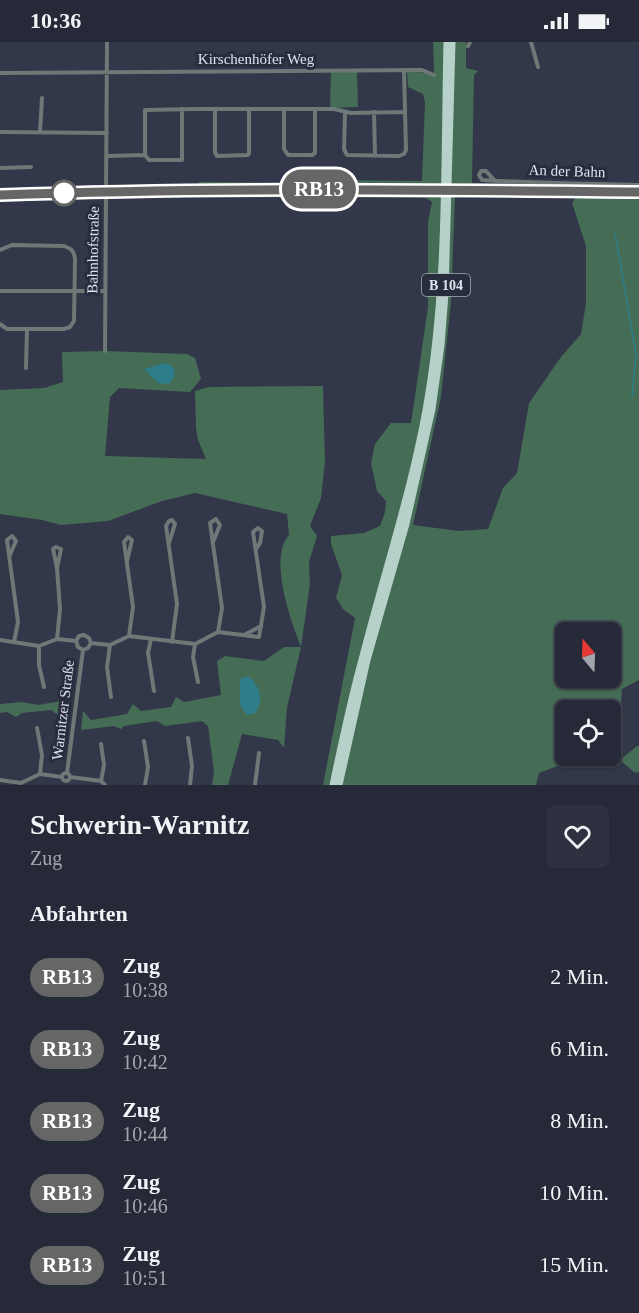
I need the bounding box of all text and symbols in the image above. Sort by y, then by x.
text: 10:36 [30,8,81,33]
street label: Kirschenhöfer Weg [198,51,315,67]
street label: An der Bahn [528,162,606,180]
line badge: RB13 [277,170,361,208]
text: RB13 [294,177,344,201]
unlabelled marker [51,180,77,206]
street label: Bahnhofstraße [84,206,102,294]
road number: B 104 [422,274,470,296]
north arrow [555,622,621,688]
map controls [555,622,621,766]
street label: Warnitzer Straße [49,659,77,761]
button: locate [555,700,621,766]
button: heart [546,805,609,868]
text: Schwerin-Warnitz [30,809,249,840]
text: Zug [30,847,62,869]
text: Abfahrten [30,901,128,926]
text: Zug [122,953,160,978]
text: 2 Min. [550,964,609,989]
text: RB13 [42,965,92,989]
text: 10:38 [122,979,168,1001]
text: Zug [122,1025,160,1050]
text: 6 Min. [550,1036,609,1061]
text: RB13 [42,1037,92,1061]
text: 10:42 [122,1051,168,1073]
text: Zug [122,1097,160,1122]
text: 8 Min. [550,1108,609,1133]
text: RB13 [42,1109,92,1133]
text: 10:44 [122,1123,168,1145]
text: Zug [122,1169,160,1194]
text: 10 Min. [539,1180,609,1205]
text: RB13 [42,1181,92,1205]
text: 10:46 [122,1195,168,1217]
text: Zug [122,1241,160,1266]
text: 15 Min. [539,1252,609,1277]
text: RB13 [42,1253,92,1277]
text: 10:51 [122,1267,168,1289]

